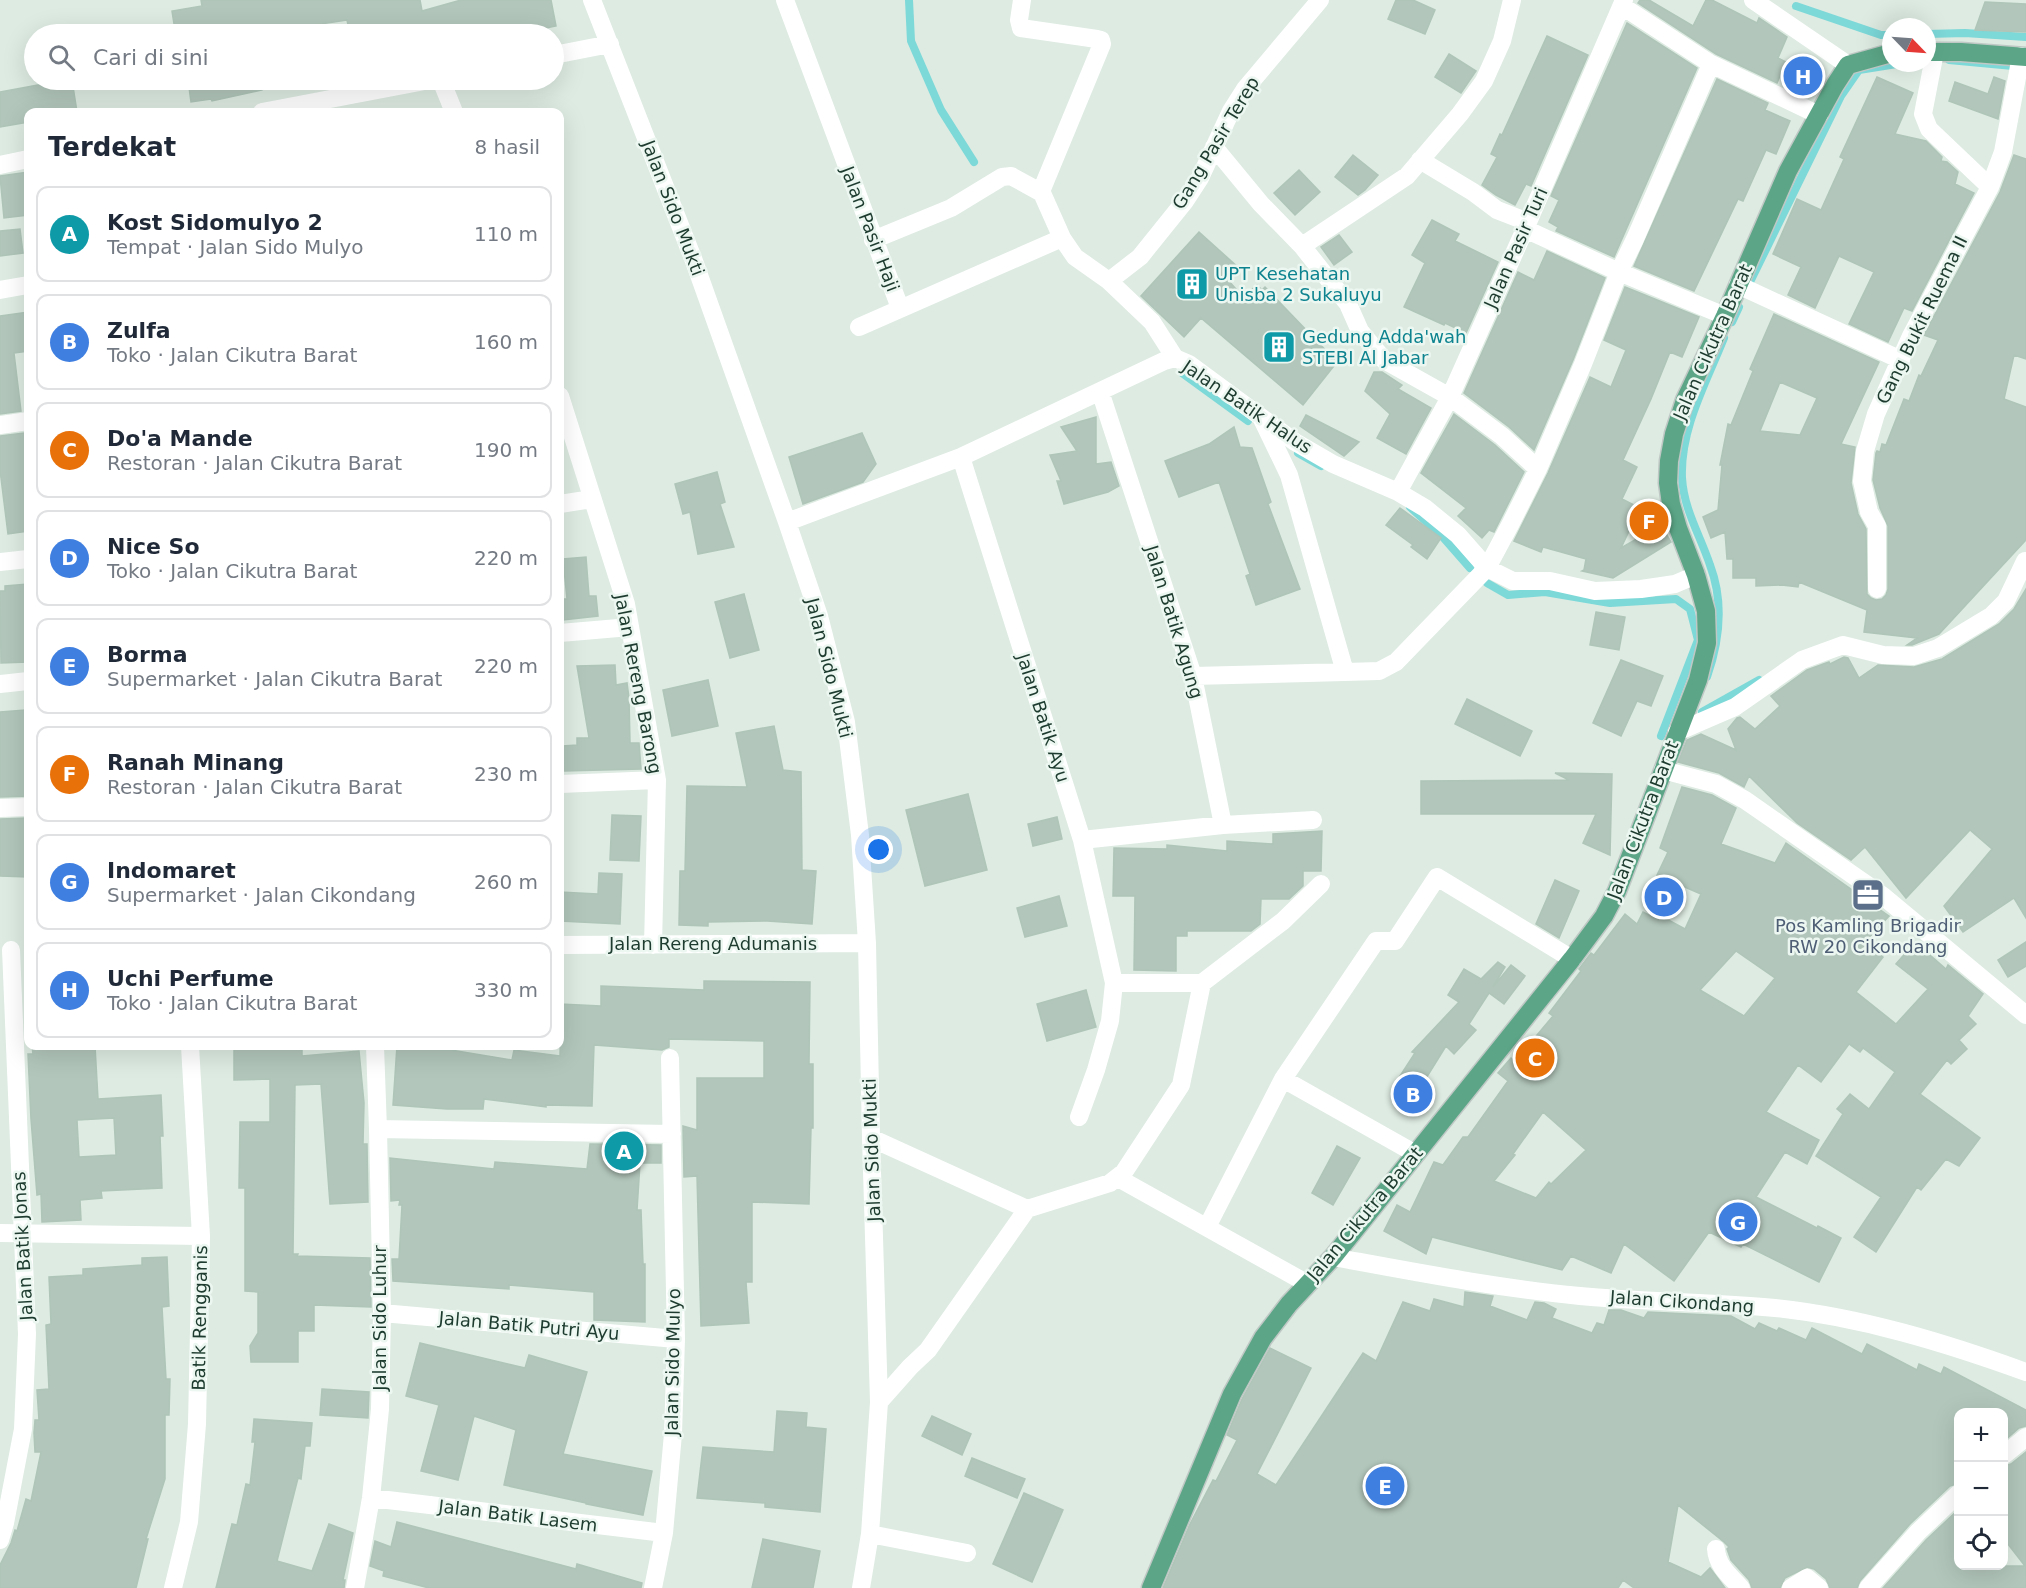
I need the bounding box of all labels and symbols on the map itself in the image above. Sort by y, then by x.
north arrow [1882,18,1936,72]
pin: H [1784,54,1822,98]
street label: Gang Pasir Terep [1168,73,1263,213]
street label: Jalan Sido Mukti [638,136,709,279]
street label: Jalan Pasir Haji [837,162,904,295]
street label: Jalan Pasir Turi [1479,184,1552,312]
street label: Gang Bukit Ruema II [1872,232,1971,407]
street label: Jalan Cikutra Barat [1668,261,1756,424]
place label: UPT Kesehatan Unisba 2 Sukaluyu [1215,263,1382,305]
building icon: UPT Kesehatan Unisba 2 Sukaluyu [1174,266,1210,302]
place label: Gedung Adda'wah STEBI Al Jabar [1302,326,1466,368]
building icon: Gedung Adda'wah STEBI Al Jabar [1261,329,1297,365]
street label: Jalan Batik Halus [1178,355,1316,458]
pin: F [1630,498,1668,544]
street label: Jalan Batik Agung [1141,542,1208,701]
street label: Jalan Rereng Barong [611,591,666,776]
street label: Jalan Sido Mukti [802,595,857,740]
street label: Jalan Batik Ayu [1012,650,1074,785]
street label: Jalan Cikutra Barat [1602,737,1683,903]
your location [864,835,893,864]
pin: D [1644,874,1684,920]
office icon: Pos Kamling Brigadir RW 20 Cikondang [1850,877,1886,913]
place label: Pos Kamling Brigadir RW 20 Cikondang [1775,915,1962,957]
street label: Jalan Rereng Adumanis [608,933,817,954]
pin: C [1516,1036,1555,1080]
pin: B [1394,1072,1432,1116]
street label: Jalan Sido Mukti [859,1078,885,1223]
pin: A [604,1128,644,1174]
street label: Jalan Cikutra Barat [1302,1142,1427,1286]
street label: Jalan Batik Jonas [8,1171,37,1322]
pin: G [1718,1200,1758,1244]
street label: Batik Rengganis [188,1245,211,1391]
street label: Jalan Sido Luhur [369,1245,390,1392]
street label: Jalan Cikondang [1608,1286,1755,1317]
street label: Jalan Sido Mulyo [661,1288,684,1437]
street label: Jalan Batik Putri Ayu [437,1307,620,1344]
pin: E [1366,1464,1404,1508]
street label: Jalan Batik Lasem [436,1495,599,1536]

